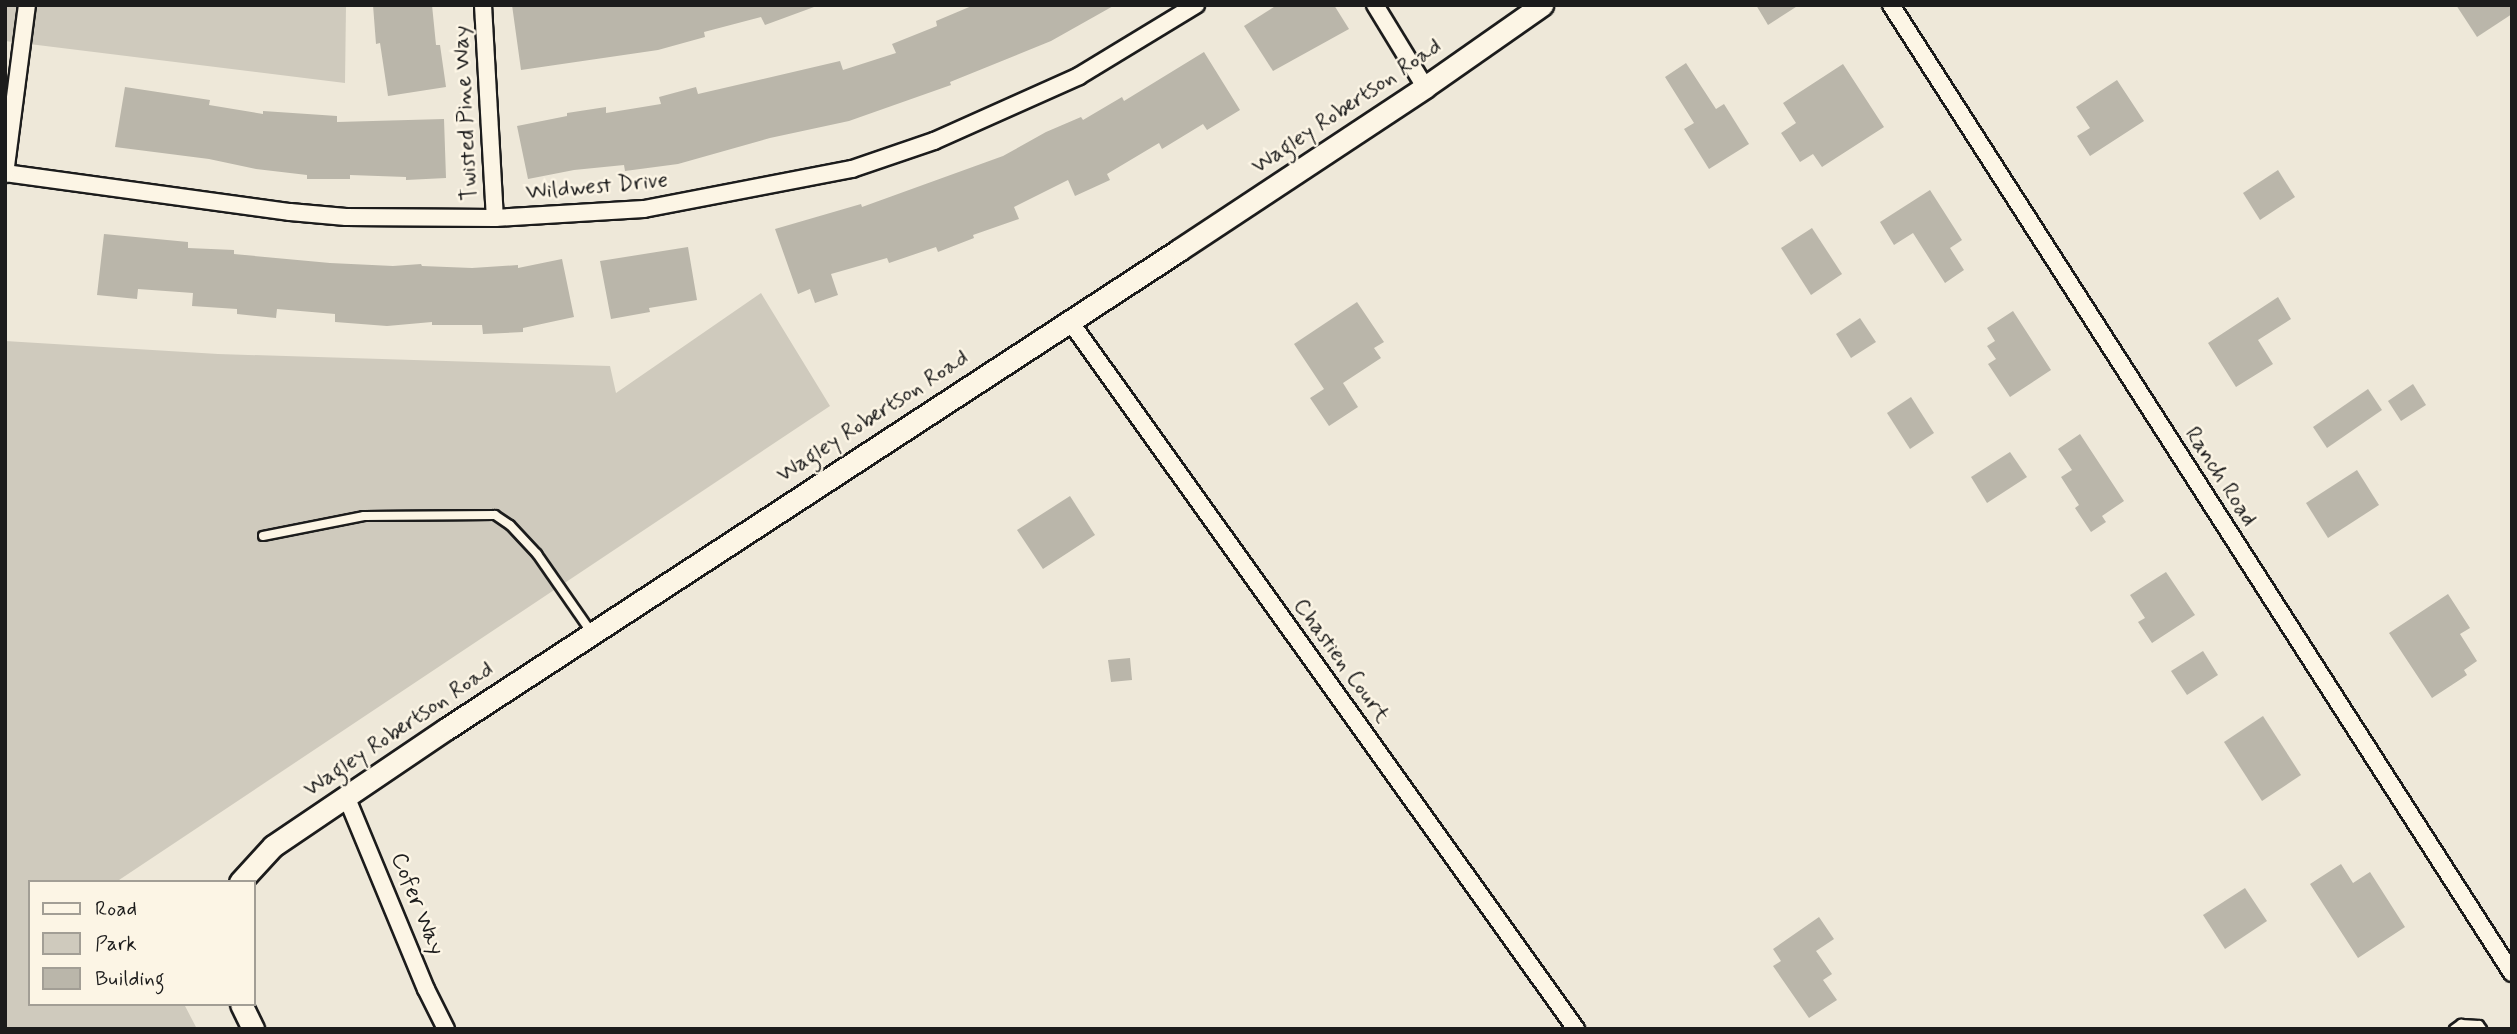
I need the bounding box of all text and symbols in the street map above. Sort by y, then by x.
street label: Twisted Pine Way [448,28,484,198]
street label: Wagley Robertson Road [1247,33,1447,181]
street label: Wildwest Drive [525,167,669,207]
street label: Wagley Robertson Road [772,345,974,489]
street label: Ranch Road [2178,422,2262,532]
street label: Chastien Court [1287,594,1395,728]
street label: Wagley Robertson Road [299,656,499,804]
street label: Cofer Way [384,849,450,959]
legend [28,880,256,1006]
text: Road [95,895,137,923]
text: Park [95,930,137,958]
text: Building [95,965,165,993]

